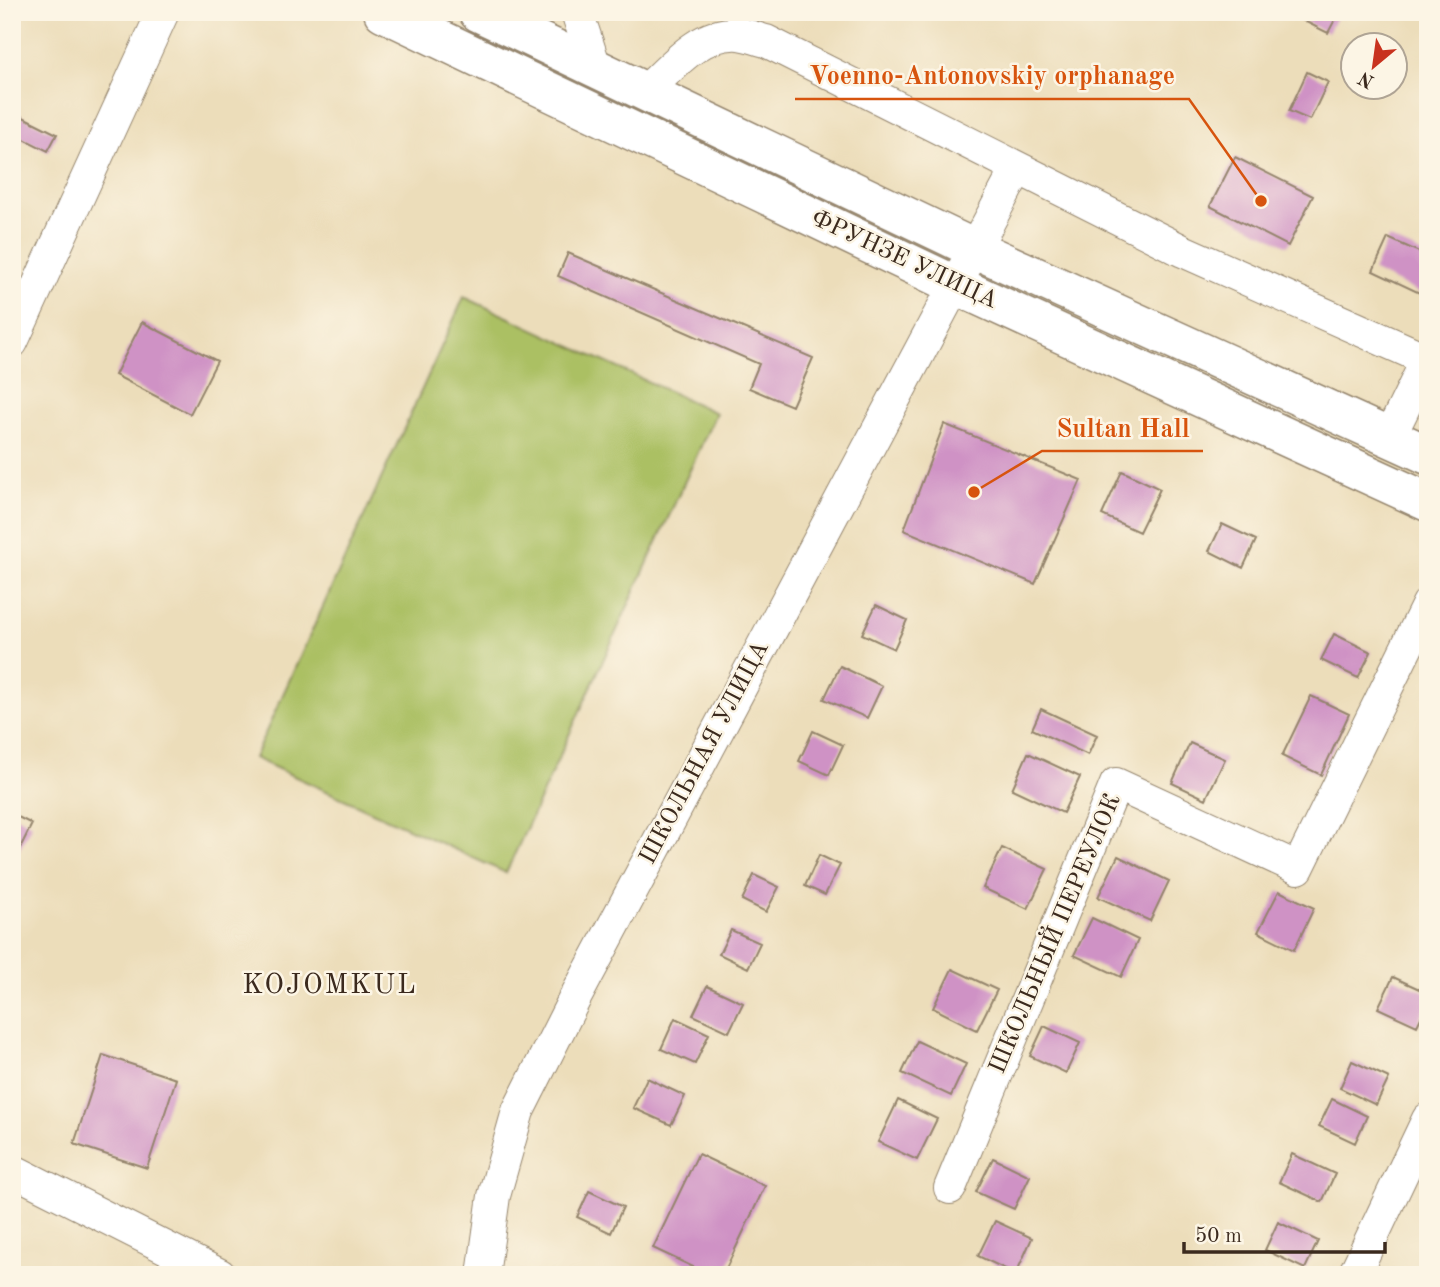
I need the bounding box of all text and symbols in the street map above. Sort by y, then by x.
north arrow [1338,32,1408,102]
callout: Voenno-Antonovskiy orphanage [795,52,1189,99]
text: Voenno-Antonovskiy orphanage [809,64,1175,90]
text: N [1356,67,1378,91]
street label: ФРУНЗЕ УЛИЦА [807,206,1001,314]
callout: Sultan Hall [1042,404,1203,451]
text: Sultan Hall [1056,417,1190,443]
street label: ШКОЛЬНАЯ УЛИЦА [636,637,774,869]
street label: ШКОЛЬНЫЙ ПЕРЕУЛОК [981,789,1126,1077]
district label: KOJOMKUL [242,972,418,1000]
scale bar [1184,1210,1386,1254]
text: 50 m [1195,1226,1242,1247]

